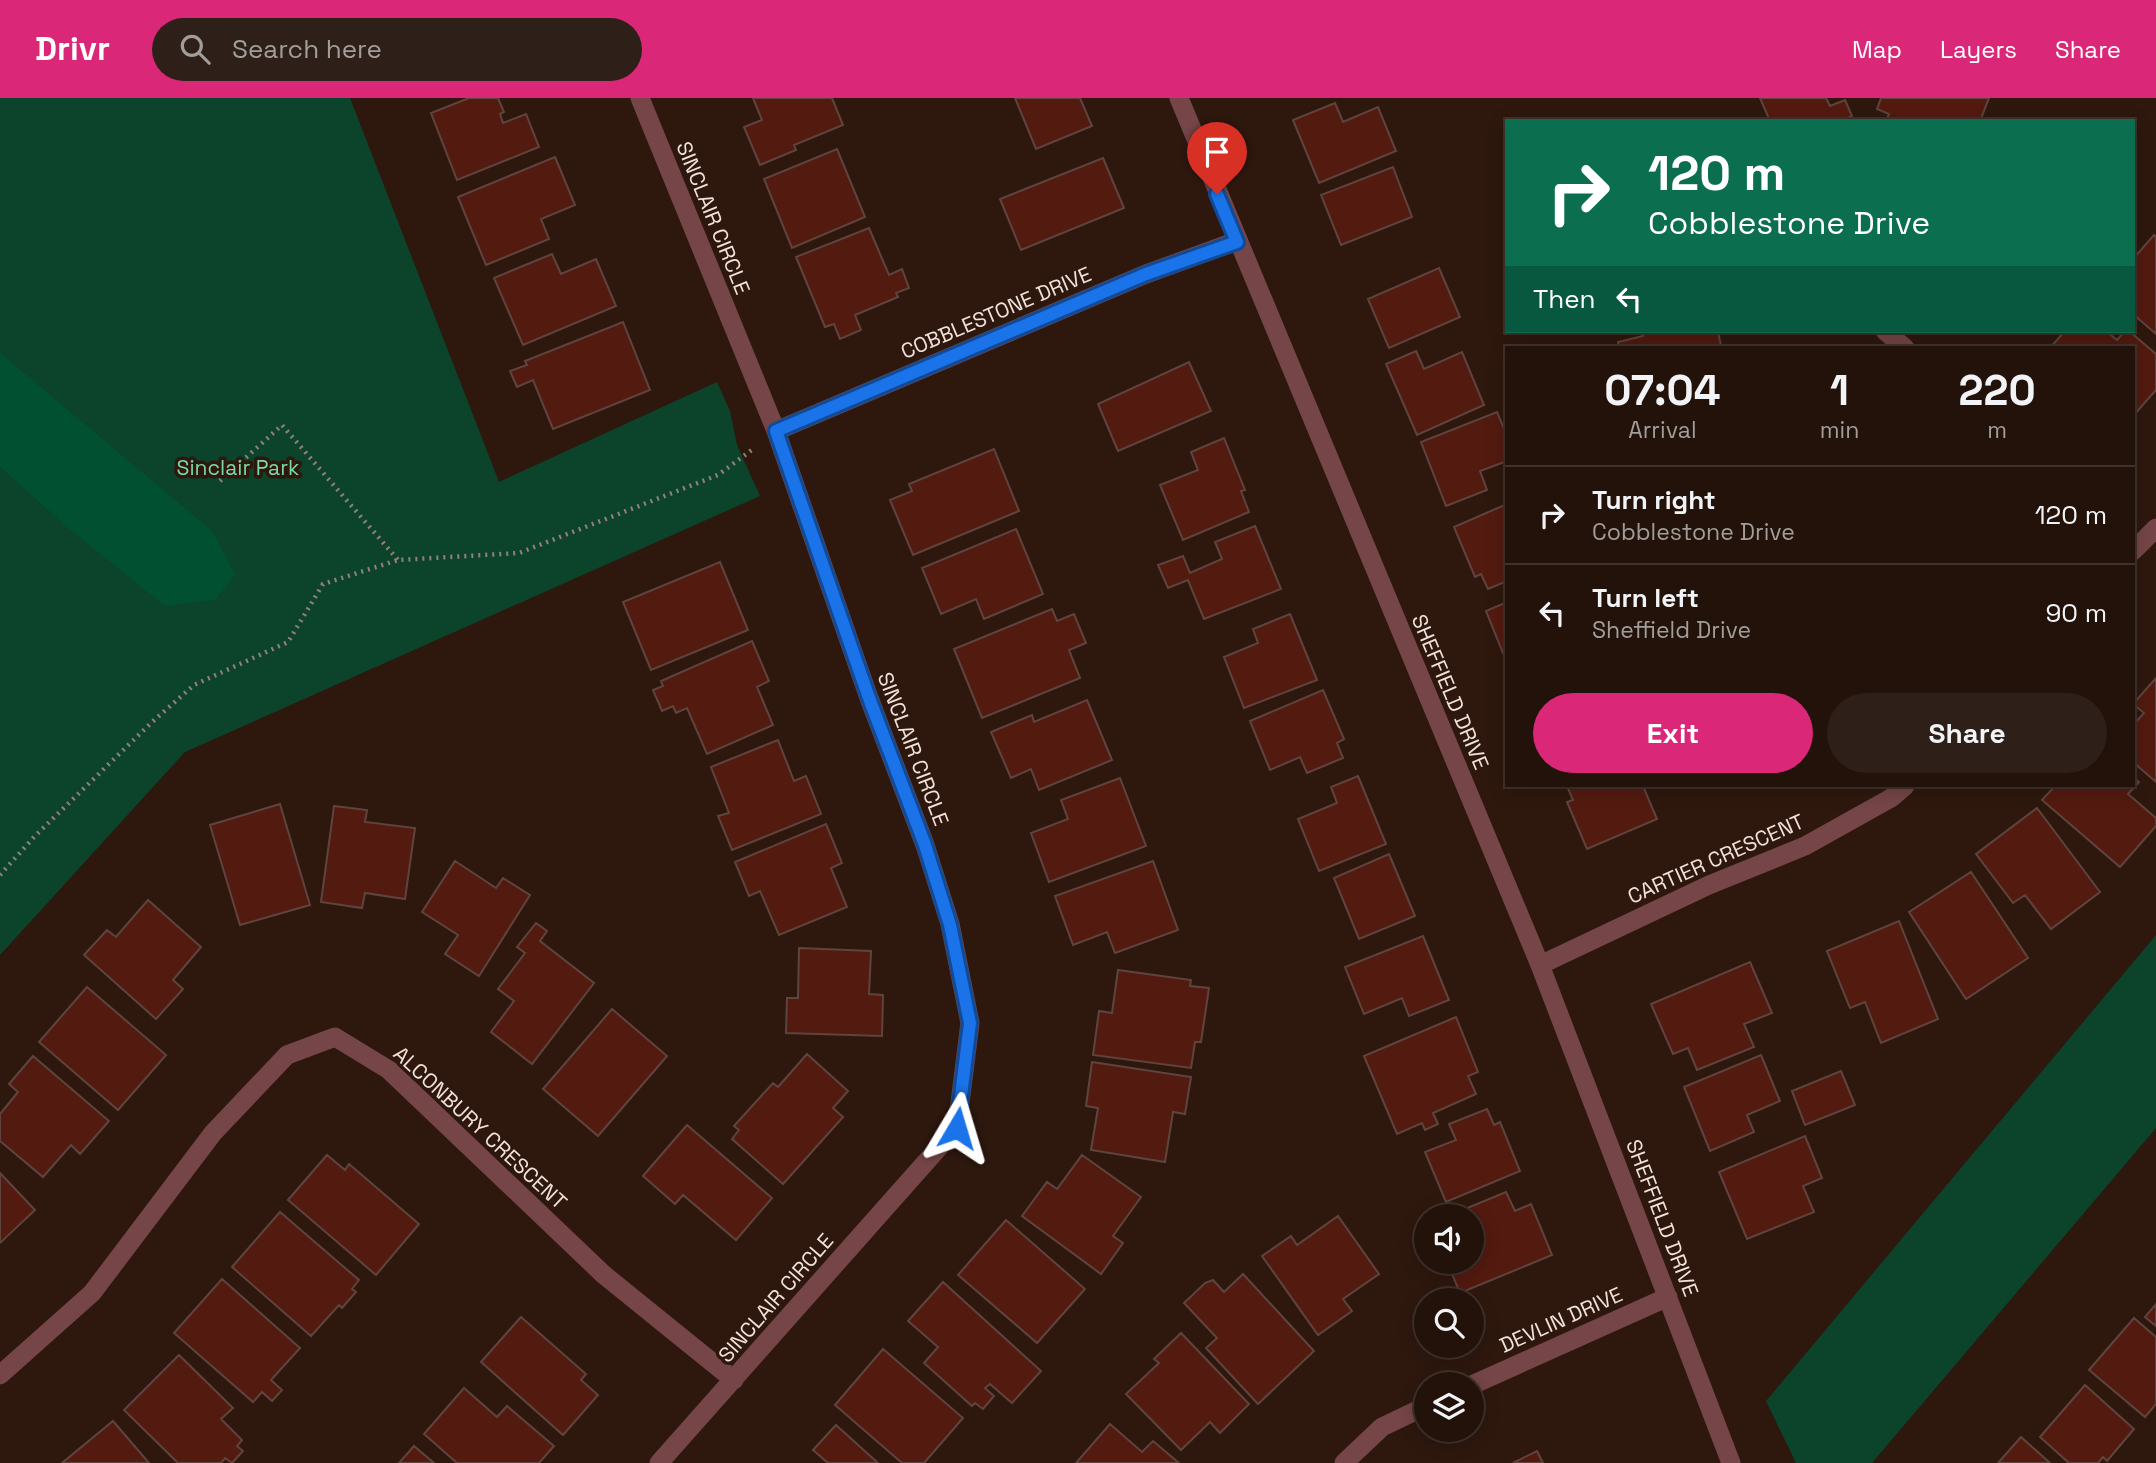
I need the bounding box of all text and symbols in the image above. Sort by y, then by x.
search box [152,18,642,81]
text: Drivr [35,28,110,70]
icon: search [176,30,214,68]
text: Search here [232,32,382,66]
text: Map [1852,34,1902,65]
text: Layers [1940,34,2017,65]
text: Share [2055,34,2121,65]
pin [1187,122,1247,194]
icon: arrive [1198,133,1236,171]
street label: SINCLAIR CIRCLE [671,137,756,298]
text: 120 m [1648,142,1785,204]
icon: right [1533,147,1624,238]
text: Cobblestone Drive [1648,203,1930,243]
street label: COBBLESTONE DRIVE [896,260,1095,365]
icon: left [1610,280,1648,318]
text: Then [1533,282,1596,316]
text: 07:04 [1604,364,1720,417]
text: 1 [1830,364,1849,417]
text: 220 [1959,364,2036,417]
text: Arrival [1628,415,1697,445]
text: min [1820,415,1859,445]
text: m [1987,415,2007,445]
park label: Sinclair Park [177,454,299,481]
text: Turn right [1592,483,1716,517]
icon: right [1533,496,1571,534]
text: 120 m [2035,498,2107,532]
text: Cobblestone Drive [1592,517,1795,547]
text: Turn left [1592,581,1699,615]
icon: left [1533,594,1571,632]
text: 90 m [2045,596,2107,630]
street label: SHEFFIELD DRIVE [1406,610,1495,773]
text: Sheffield Drive [1592,615,1751,645]
street label: SINCLAIR CIRCLE [872,668,955,830]
button: Exit [1533,693,1813,773]
button: Share [1827,693,2107,773]
street label: CARTIER CRESCENT [1623,807,1808,910]
street label: ALCONBURY CRESCENT [388,1040,573,1215]
position arrow [920,1091,994,1165]
street label: SHEFFIELD DRIVE [1620,1135,1705,1300]
map controls [1414,1204,1484,1442]
button: sound [1414,1204,1484,1274]
street label: SINCLAIR CIRCLE [712,1227,839,1368]
street label: DEVLIN DRIVE [1495,1280,1626,1359]
button: search [1414,1288,1484,1358]
button: layers [1414,1372,1484,1442]

